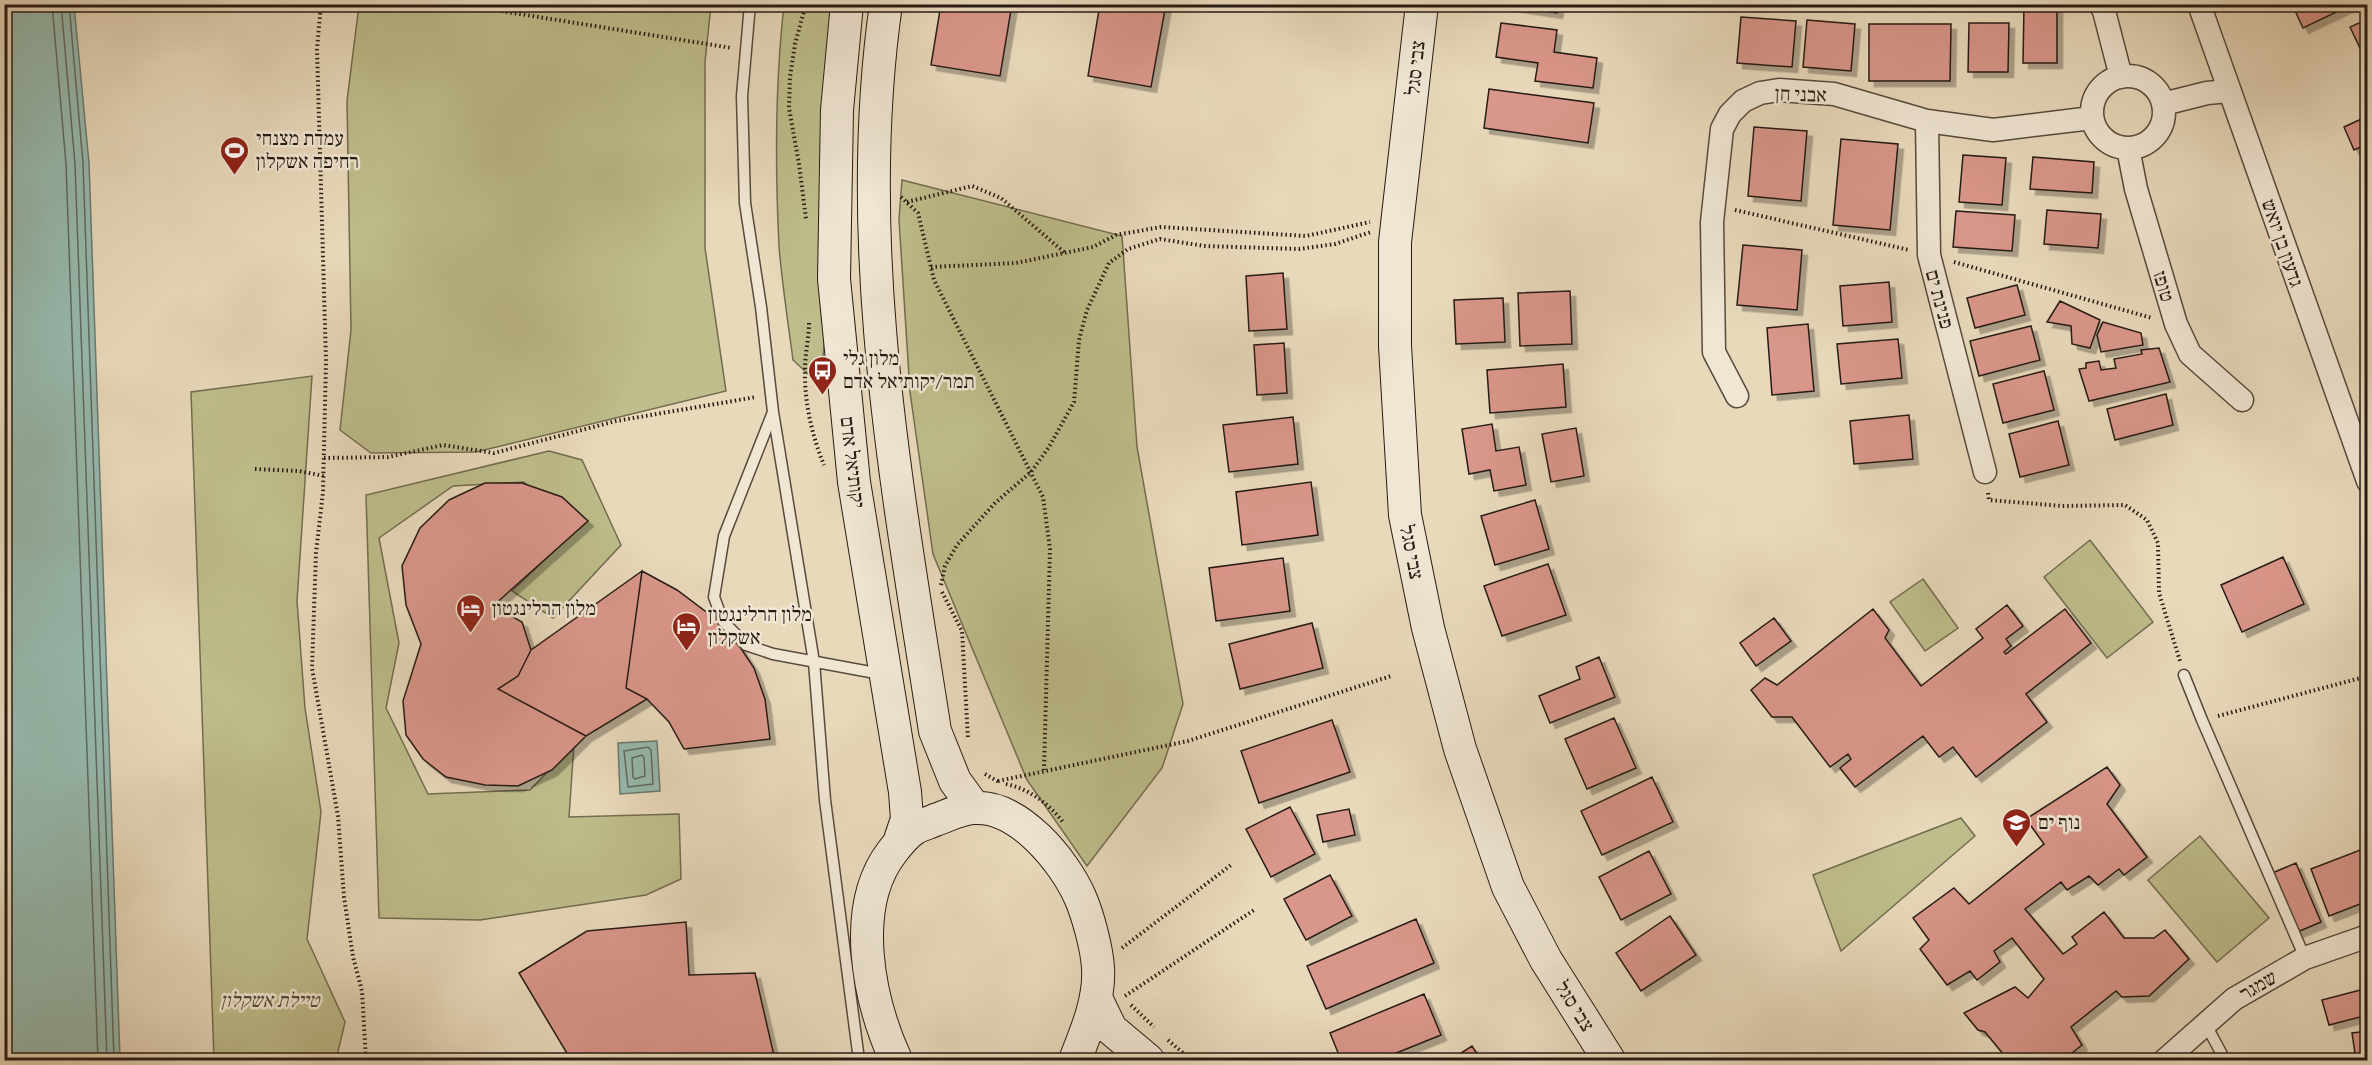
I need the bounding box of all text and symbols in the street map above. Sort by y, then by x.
street label: צבי סגל [1399,39,1431,97]
street label: אבני חן [1775,80,1827,108]
place label: עמדת מצנחי רחיפה אשקלון [256,125,359,174]
sports icon: עמדת מצנחי רחיפה אשקלון [219,134,251,176]
street label: גדעון בן יואש [2256,196,2310,291]
street label: פנינת ים [1920,267,1960,331]
street label: טופז [2147,267,2181,305]
place label: מלון גלי תמר/יקותיאל אדם [843,345,975,394]
bus stop icon: מלון גלי תמר/יקותיאל אדם [806,354,838,396]
street label: יקותיאל אדם [834,415,872,509]
street label: צבי סגל [1394,522,1430,582]
hotel icon: מלון הרלינגטון [455,592,487,634]
place label: מלון הרלינגטון [492,595,596,621]
place label: מלון הרלינגטון אשקלון [708,601,812,650]
hotel icon: מלון הרלינגטון אשקלון [671,610,703,652]
school or university icon: נוף ים [2001,806,2033,848]
place label: נוף ים [2038,809,2080,835]
street label: שמגר [2235,964,2281,1006]
street label: צבי סגל [1549,976,1601,1036]
park label: טיילת אשקלון [221,987,321,1013]

